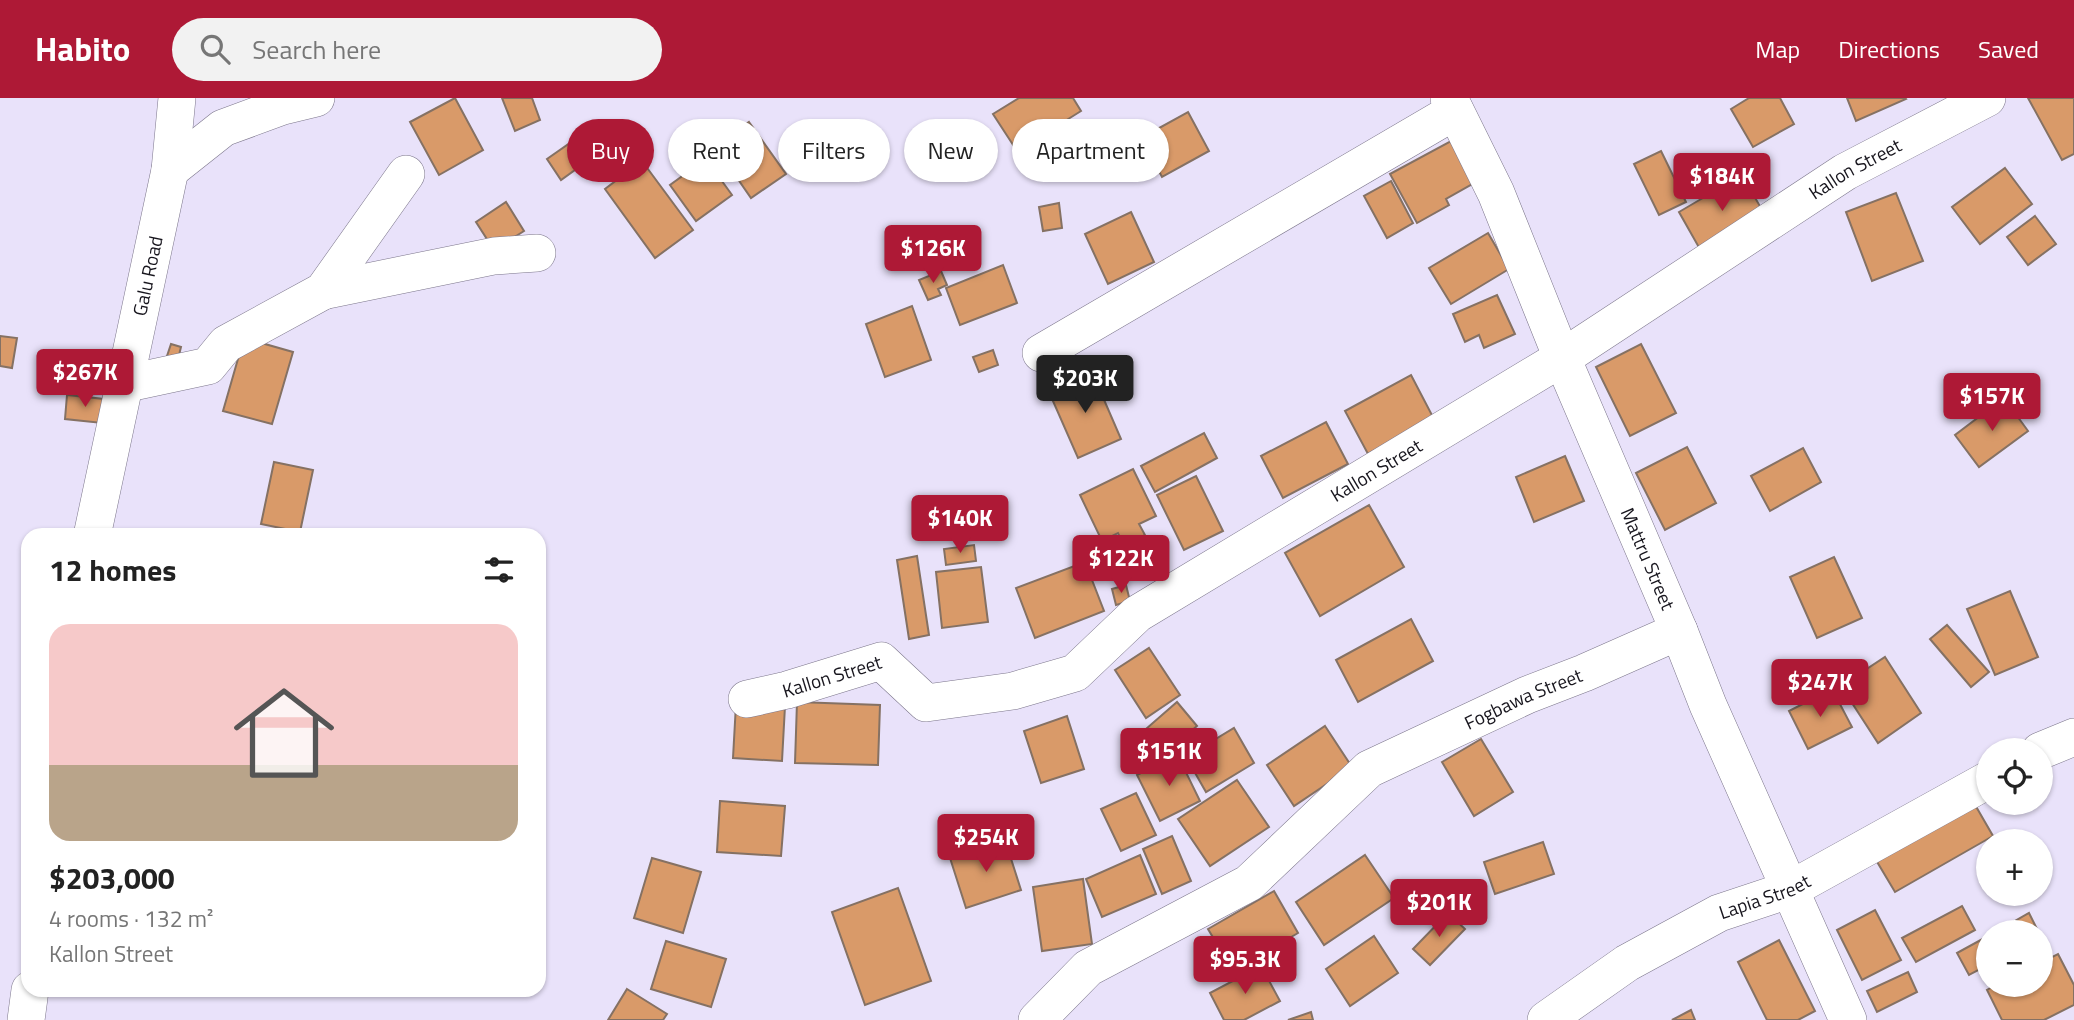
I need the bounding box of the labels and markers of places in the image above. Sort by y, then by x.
pin: $184K [1673,153,1771,213]
pin: $126K [884,226,982,285]
pin: $267K [36,350,134,409]
pin: $203K [1036,356,1134,415]
pin: $157K [1943,374,2041,433]
pin: $140K [911,496,1009,555]
pin: $122K [1072,536,1170,595]
pin: $247K [1771,660,1869,719]
pin: $151K [1120,728,1218,788]
pin: $254K [937,814,1035,874]
pin: $201K [1390,880,1488,939]
pin: $95.3K [1188,936,1302,996]

